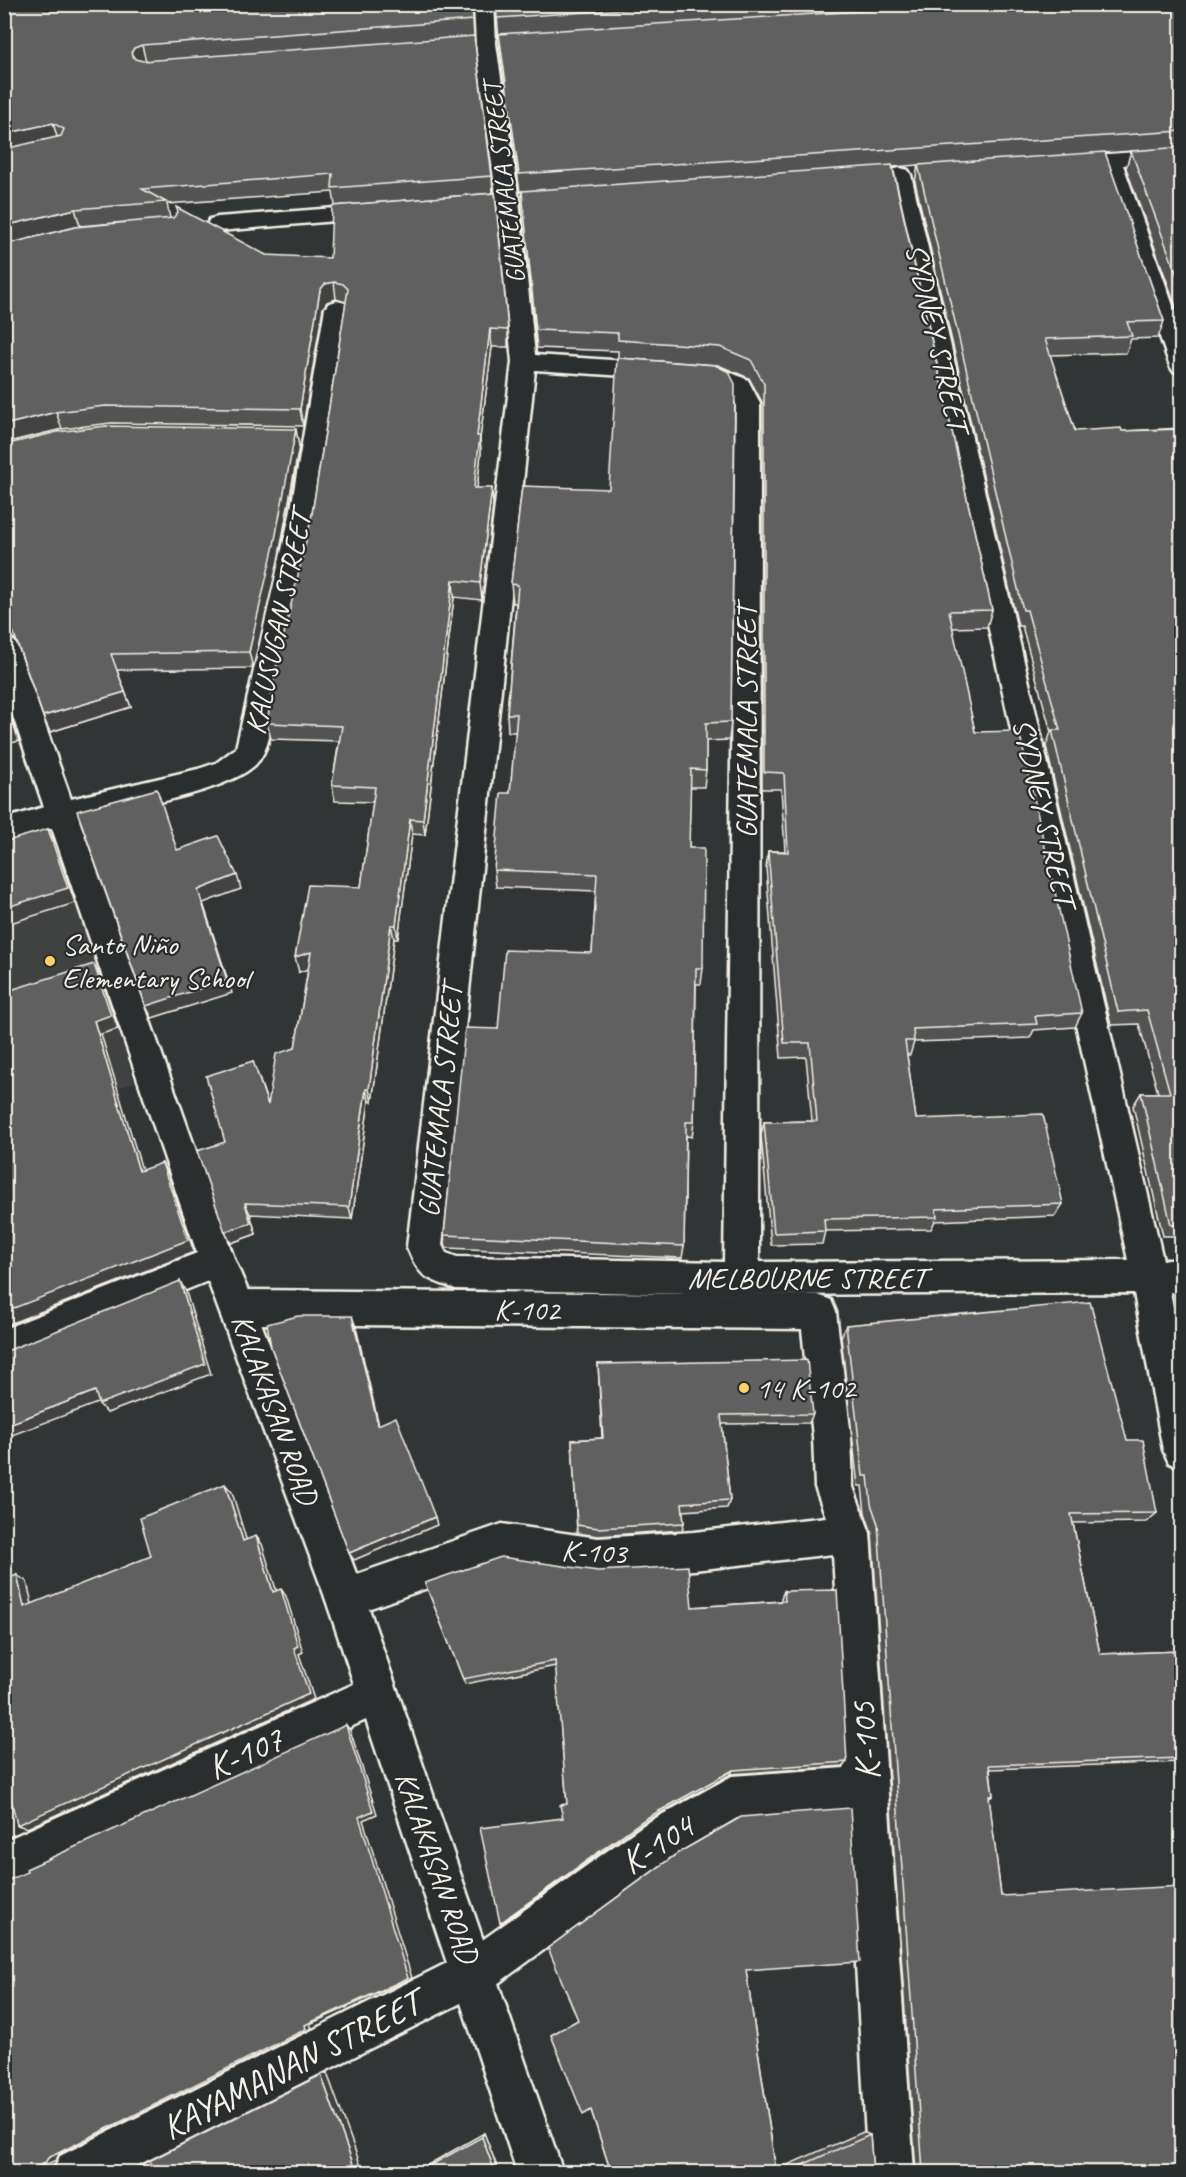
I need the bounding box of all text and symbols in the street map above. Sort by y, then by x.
street label: GUATEMALA STREET [475,75,533,285]
street label: SYDNEY STREET [897,240,979,441]
street label: KALUSUGAN STREET [236,501,322,738]
street label: GUATEMALA STREET [727,598,765,838]
street label: SYDNEY STREET [1004,715,1086,916]
place label: Santo Niño Elementary School [62,925,254,997]
marker: Santo Niño Elementary School [43,954,57,968]
street label: GUATEMALA STREET [409,976,472,1219]
street label: MELBOURNE STREET [688,1259,933,1297]
street label: K-102 [494,1290,562,1330]
street label: KALAKASAN ROAD [223,1309,328,1512]
place label: 14 K-102 [756,1369,858,1407]
marker: 14 K-102 [737,1381,751,1395]
street label: K-103 [560,1531,630,1573]
street label: K-105 [839,1699,891,1782]
street label: K-107 [200,1715,292,1790]
street label: KALAKASAN ROAD [387,1766,488,1970]
street label: K-104 [612,1801,706,1885]
street label: KAYAMANAN STREET [154,1976,436,2150]

